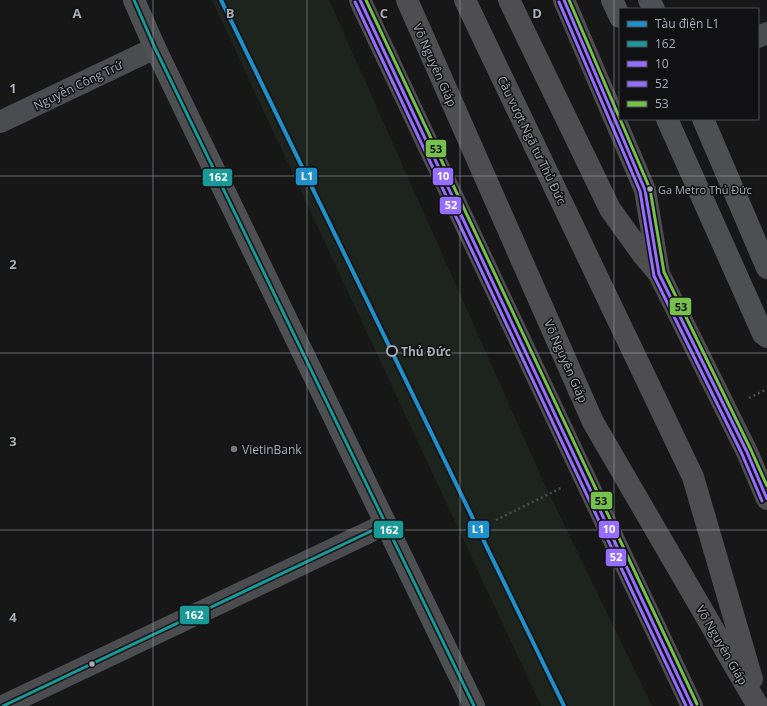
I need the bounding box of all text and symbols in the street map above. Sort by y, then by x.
text: A [73,4,82,22]
text: B [226,4,235,22]
text: C [380,4,388,22]
text: D [532,4,542,22]
legend [619,8,759,120]
text: Tàu điện L1 [655,15,719,32]
street label: Võ Nguyên Giáp [409,21,461,109]
text: 162 [655,35,676,52]
text: 10 [655,55,669,72]
street label: Nguyễn Công Trứ [31,56,126,114]
street label: Cầu vượt Ngã tư Thủ Đức [493,73,571,207]
text: 52 [655,75,669,92]
text: 1 [9,79,17,97]
text: 53 [655,95,669,112]
line badge: 53 [425,139,447,158]
text: 53 [430,141,442,156]
line badge: L1 [295,167,318,186]
line badge: 10 [432,167,454,186]
line badge: 162 [202,168,233,187]
text: L1 [301,168,313,183]
text: 10 [437,168,449,183]
text: 162 [209,169,227,184]
place label: Ga Metro Thủ Đức [658,182,752,197]
marker: Ga Metro Thủ Đức [645,184,655,194]
line badge: 52 [439,196,462,215]
text: 52 [445,197,457,212]
text: 2 [9,255,17,273]
line badge: 53 [669,297,692,316]
text: 53 [675,299,687,314]
street label: Võ Nguyên Giáp [540,317,592,405]
place label: Thủ Đức [401,343,451,360]
marker: Thủ Đức [386,345,398,357]
text: 3 [9,432,17,450]
place label: VietinBank [242,441,302,458]
marker: VietinBank [229,444,239,454]
line badge: 53 [590,491,613,510]
text: 53 [595,493,607,508]
line badge: 162 [373,520,404,539]
line badge: L1 [467,520,490,539]
line badge: 10 [598,520,620,539]
text: L1 [472,521,484,536]
text: 10 [603,521,615,536]
text: 162 [380,522,398,537]
line badge: 52 [605,548,627,567]
text: 52 [610,549,622,564]
street label: Võ Nguyên Giáp [692,602,752,688]
line badge: 162 [179,605,210,625]
text: 162 [185,607,203,622]
text: 4 [9,608,17,626]
unlabelled marker [87,659,97,669]

